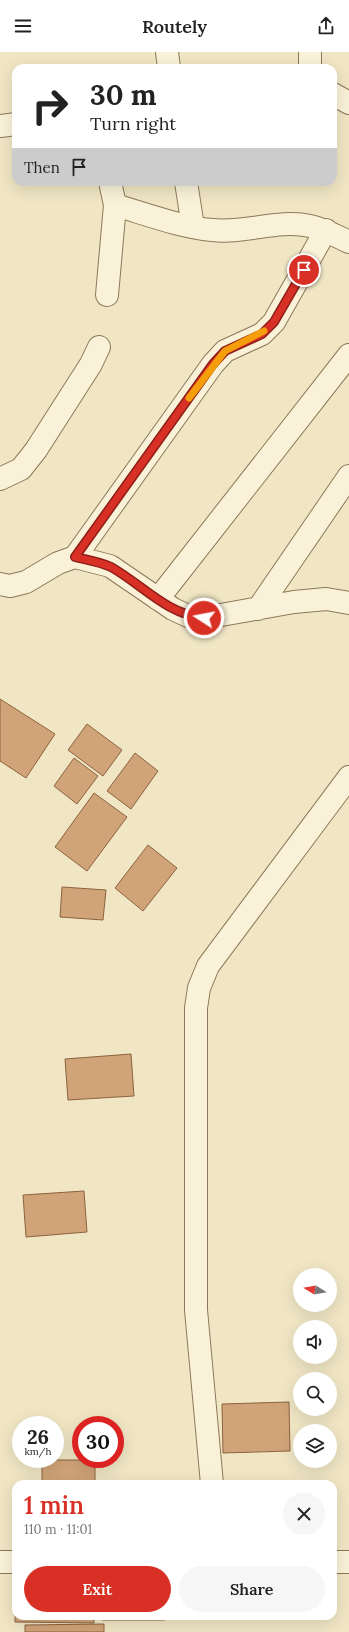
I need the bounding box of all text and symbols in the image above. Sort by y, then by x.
icon: menu [12,15,34,37]
text: Routely [142,15,207,38]
icon: share [315,15,337,37]
text: 30 m [90,77,157,113]
icon: right [24,80,76,132]
text: Turn right [90,112,176,135]
icon: arrive [68,156,90,178]
text: Then [24,158,60,177]
pin [287,253,321,287]
icon: arrive [293,259,315,281]
position arrow [183,597,225,639]
north arrow [293,1268,337,1312]
map controls [293,1268,337,1468]
button: sound [293,1320,337,1364]
button: search [293,1372,337,1416]
speed limit sign: 30 [72,1416,124,1468]
text: 26 [27,1424,49,1449]
button: layers [293,1424,337,1468]
text: km/h [24,1445,52,1458]
text: 1 min [24,1490,84,1521]
button: close [283,1493,325,1535]
text: 110 m · 11:01 [24,1521,92,1538]
button: Exit [24,1566,171,1612]
button: Share [179,1566,325,1612]

